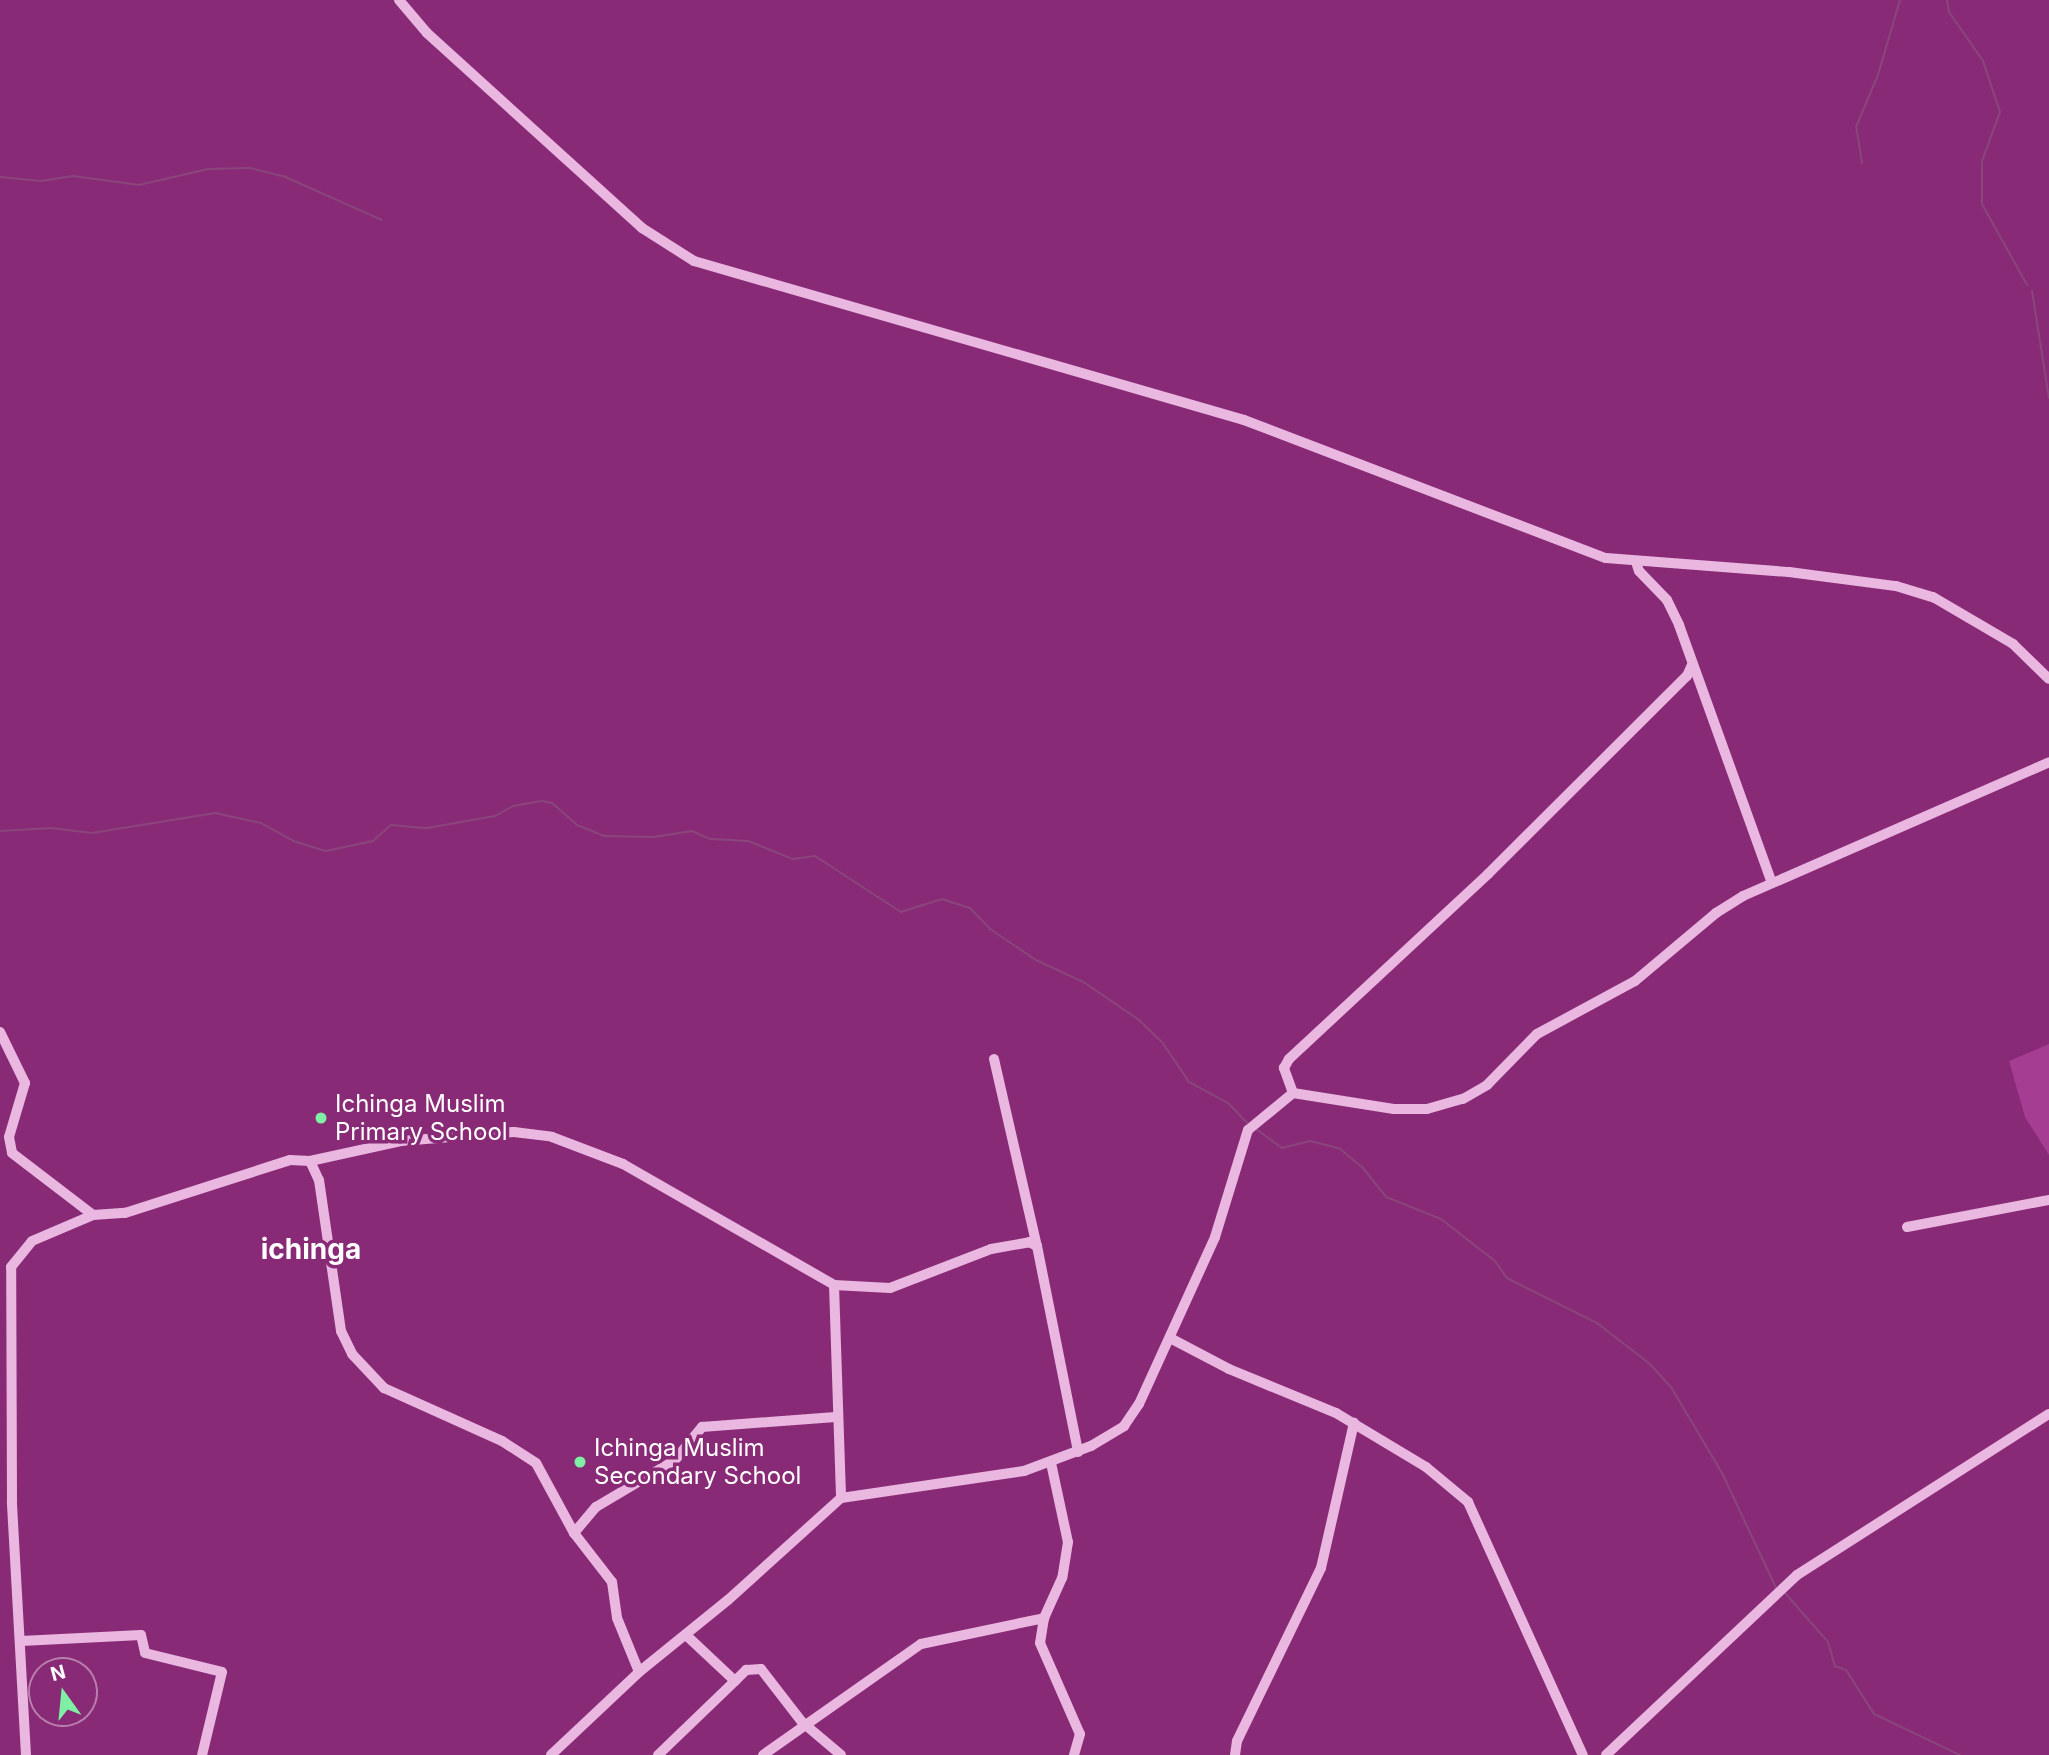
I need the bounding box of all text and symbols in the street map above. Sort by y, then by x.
place label: Ichinga Muslim Primary School [335,1090,508,1146]
marker: Ichinga Muslim Primary School [313,1110,329,1126]
district label: ichinga [261,1232,361,1266]
place label: Ichinga Muslim Secondary School [594,1434,801,1490]
marker: Ichinga Muslim Secondary School [572,1454,588,1470]
north arrow [28,1657,98,1727]
text: N [48,1660,68,1686]

